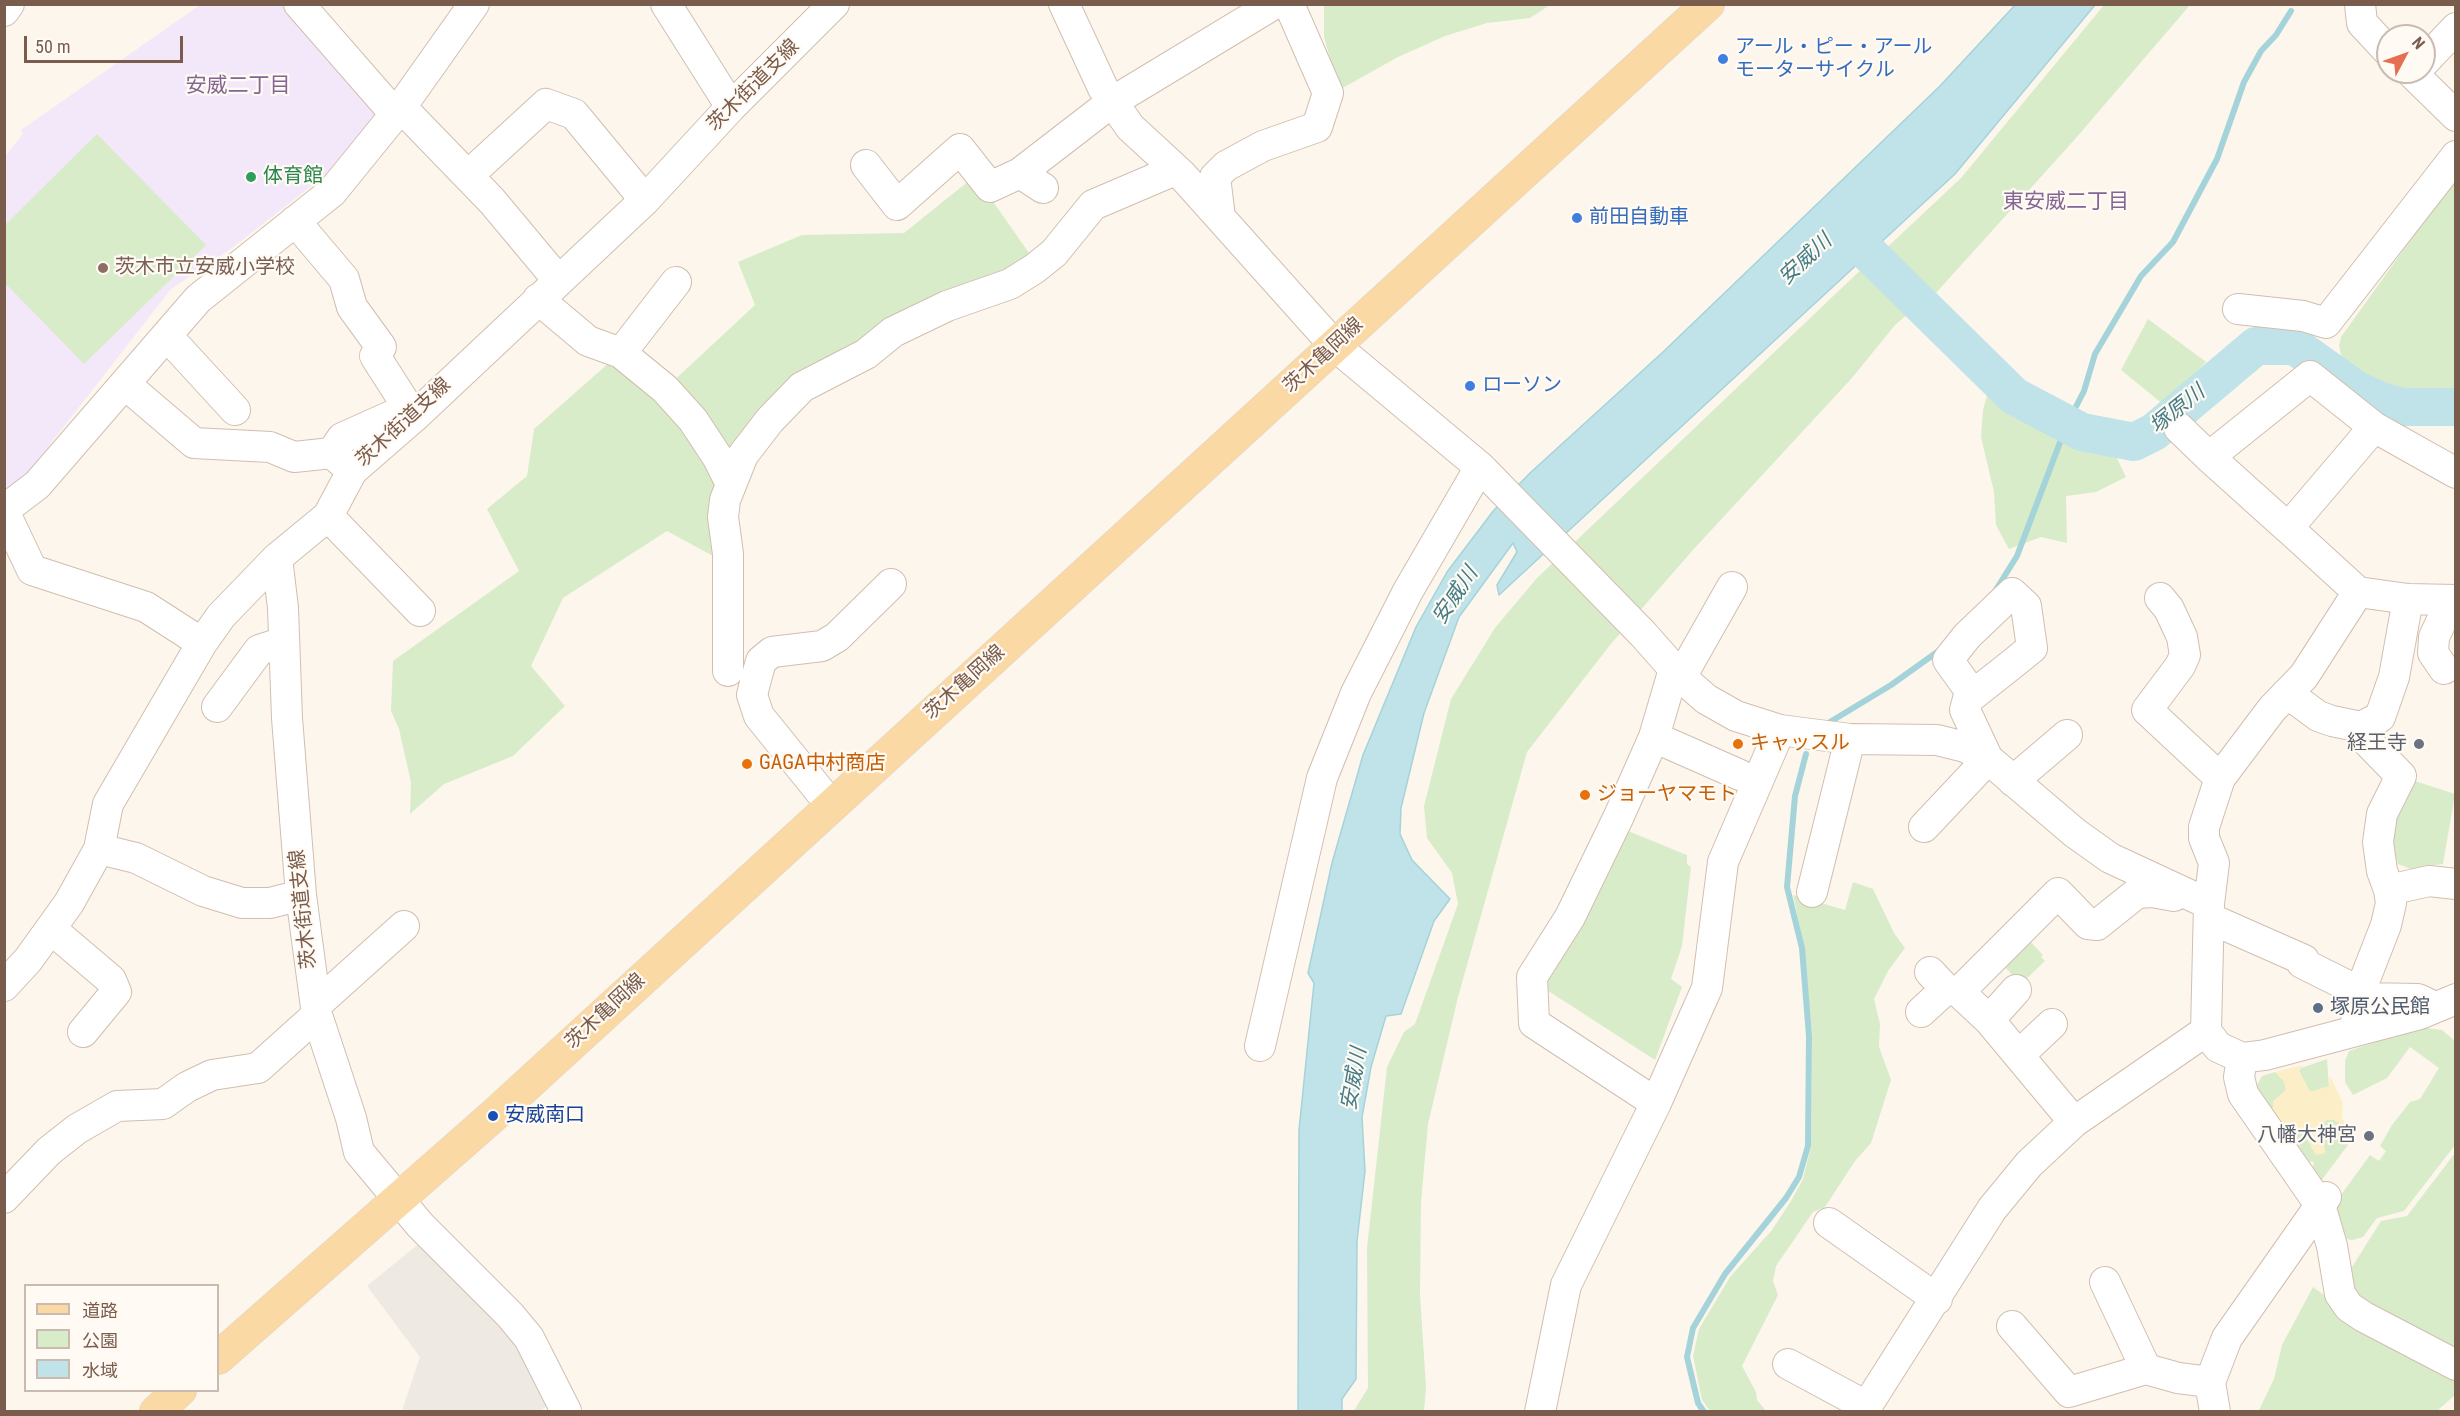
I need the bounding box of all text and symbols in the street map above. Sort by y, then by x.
scale bar [27,24,186,62]
north arrow [2376,24,2436,84]
text: N [2408,33,2429,53]
street label: 茨木街道支線 [703,35,805,137]
text: 50 m [35,36,70,57]
place label: アール・ピー・アール モーターサイクル [1735,36,1933,83]
marker: アール・ピー・アール モーターサイクル [1716,52,1730,66]
district label: 安威二丁目 [186,74,290,100]
place label: 体育館 [263,165,323,189]
marker: 体育館 [244,170,258,184]
district label: 東安威二丁目 [2003,190,2129,216]
place label: 前田自動車 [1589,206,1689,230]
marker: 前田自動車 [1570,211,1584,225]
water label: 安威川 [1774,229,1838,291]
place label: 茨木市立安威小学校 [115,256,295,280]
marker: 茨木市立安威小学校 [96,261,110,275]
street label: 茨木亀岡線 [1279,313,1369,399]
street label: 茨木街道支線 [352,373,456,473]
place label: ローソン [1482,374,1562,398]
marker: ローソン [1463,379,1477,393]
water label: 塚原川 [2146,380,2210,440]
water label: 安威川 [1428,563,1484,629]
street label: 茨木亀岡線 [920,641,1010,725]
place label: キャッスル [1750,732,1850,756]
place label: 経王寺 [2347,732,2407,756]
marker: キャッスル [1731,737,1745,751]
marker: 経王寺 [2412,737,2426,751]
place label: GAGA中村商店 [759,752,886,776]
marker: GAGA中村商店 [740,757,754,771]
place label: ジョーヤマモト [1597,783,1737,807]
marker: ジョーヤマモト [1578,788,1592,802]
street label: 茨木街道支線 [286,848,322,970]
street label: 茨木亀岡線 [561,969,651,1055]
place label: 塚原公民館 [2330,996,2430,1020]
marker: 塚原公民館 [2311,1001,2325,1015]
water label: 安威川 [1337,1046,1373,1112]
place label: 安威南口 [505,1104,585,1128]
marker: 安威南口 [486,1109,500,1123]
place label: 八幡大神宮 [2257,1124,2357,1148]
marker: 八幡大神宮 [2362,1129,2376,1143]
legend [24,1284,219,1392]
text: 道路 [82,1300,118,1321]
text: 公園 [82,1330,118,1351]
text: 水域 [82,1360,118,1381]

